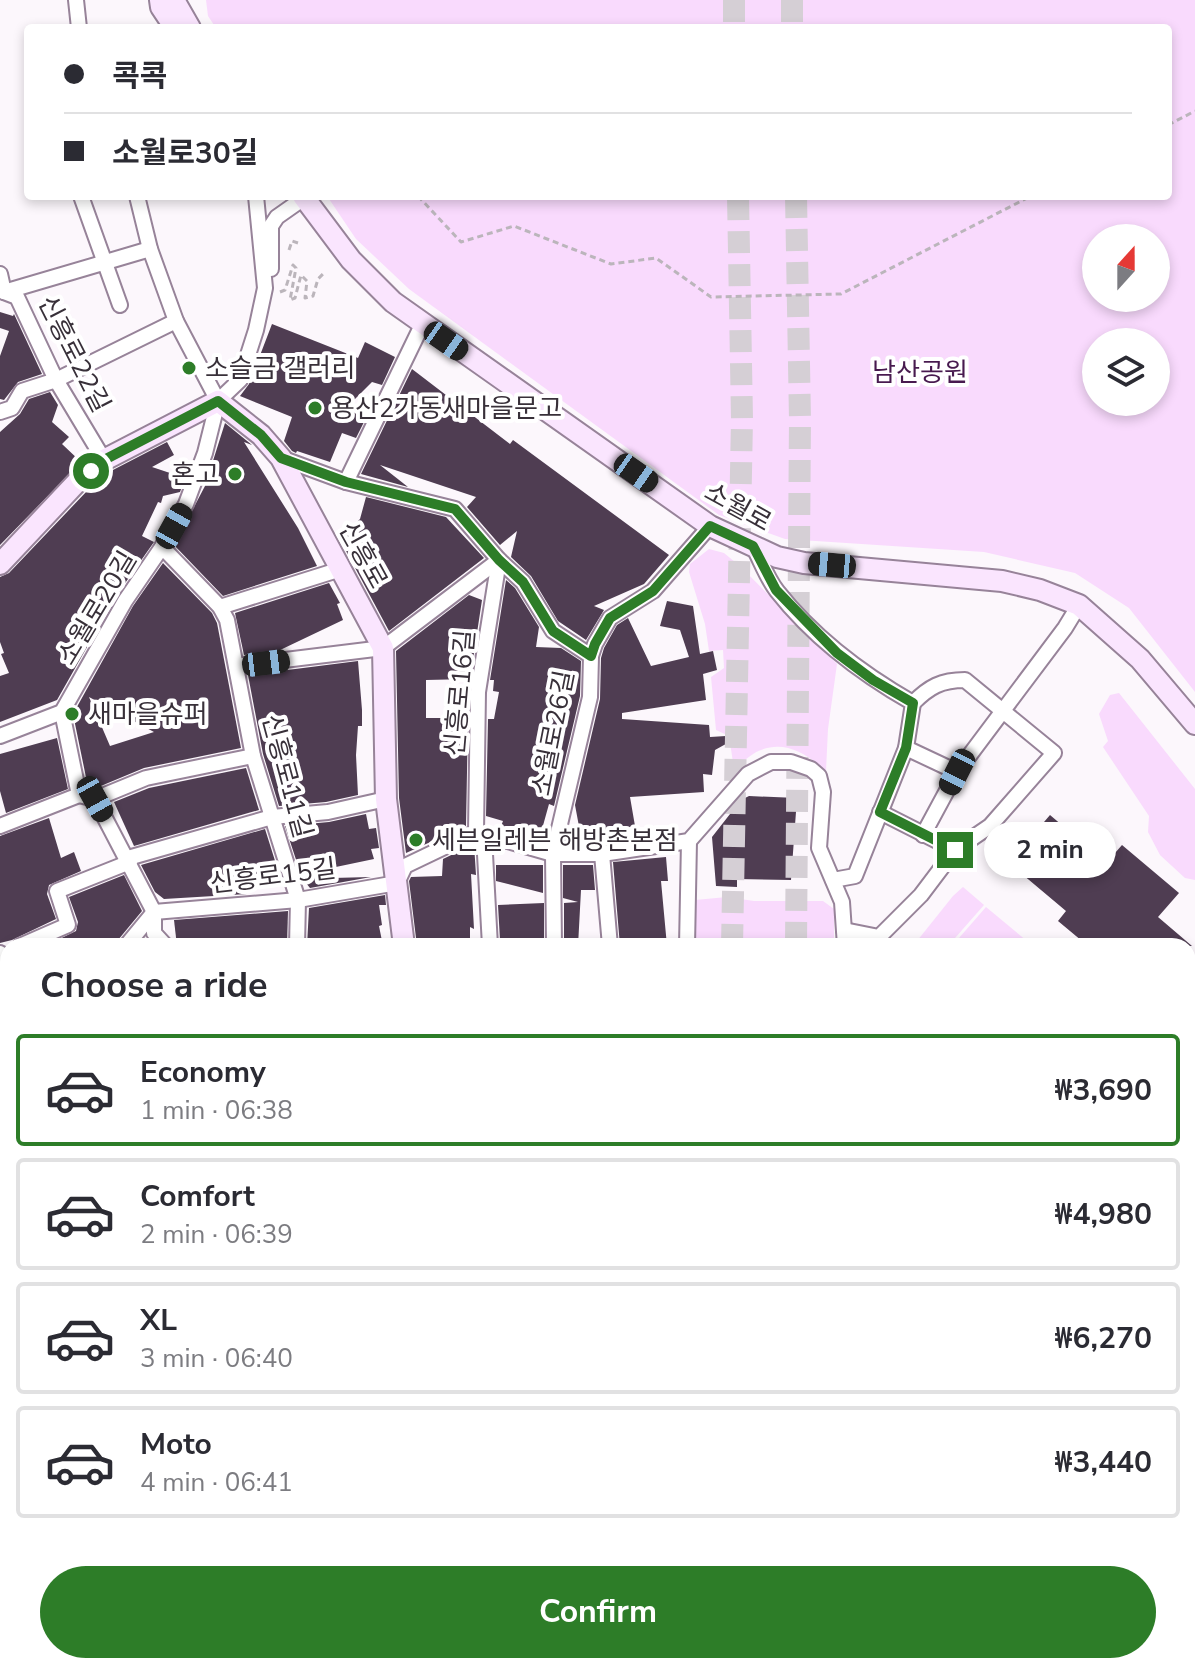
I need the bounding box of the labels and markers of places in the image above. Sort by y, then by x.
place label: 소슬금 갤러리 [205,351,355,386]
marker: 소슬금 갤러리 [180,359,198,377]
place label: 용산2가동새마을문고 [331,391,562,426]
marker: 용산2가동새마을문고 [306,399,324,417]
place label: 혼고 [171,457,219,492]
marker: 혼고 [226,465,244,483]
place label: 새마을슈퍼 [88,697,208,732]
marker: 새마을슈퍼 [63,705,81,723]
place label: 세븐일레븐 해방촌본점 [432,823,678,858]
marker: 세븐일레븐 해방촌본점 [407,831,425,849]

